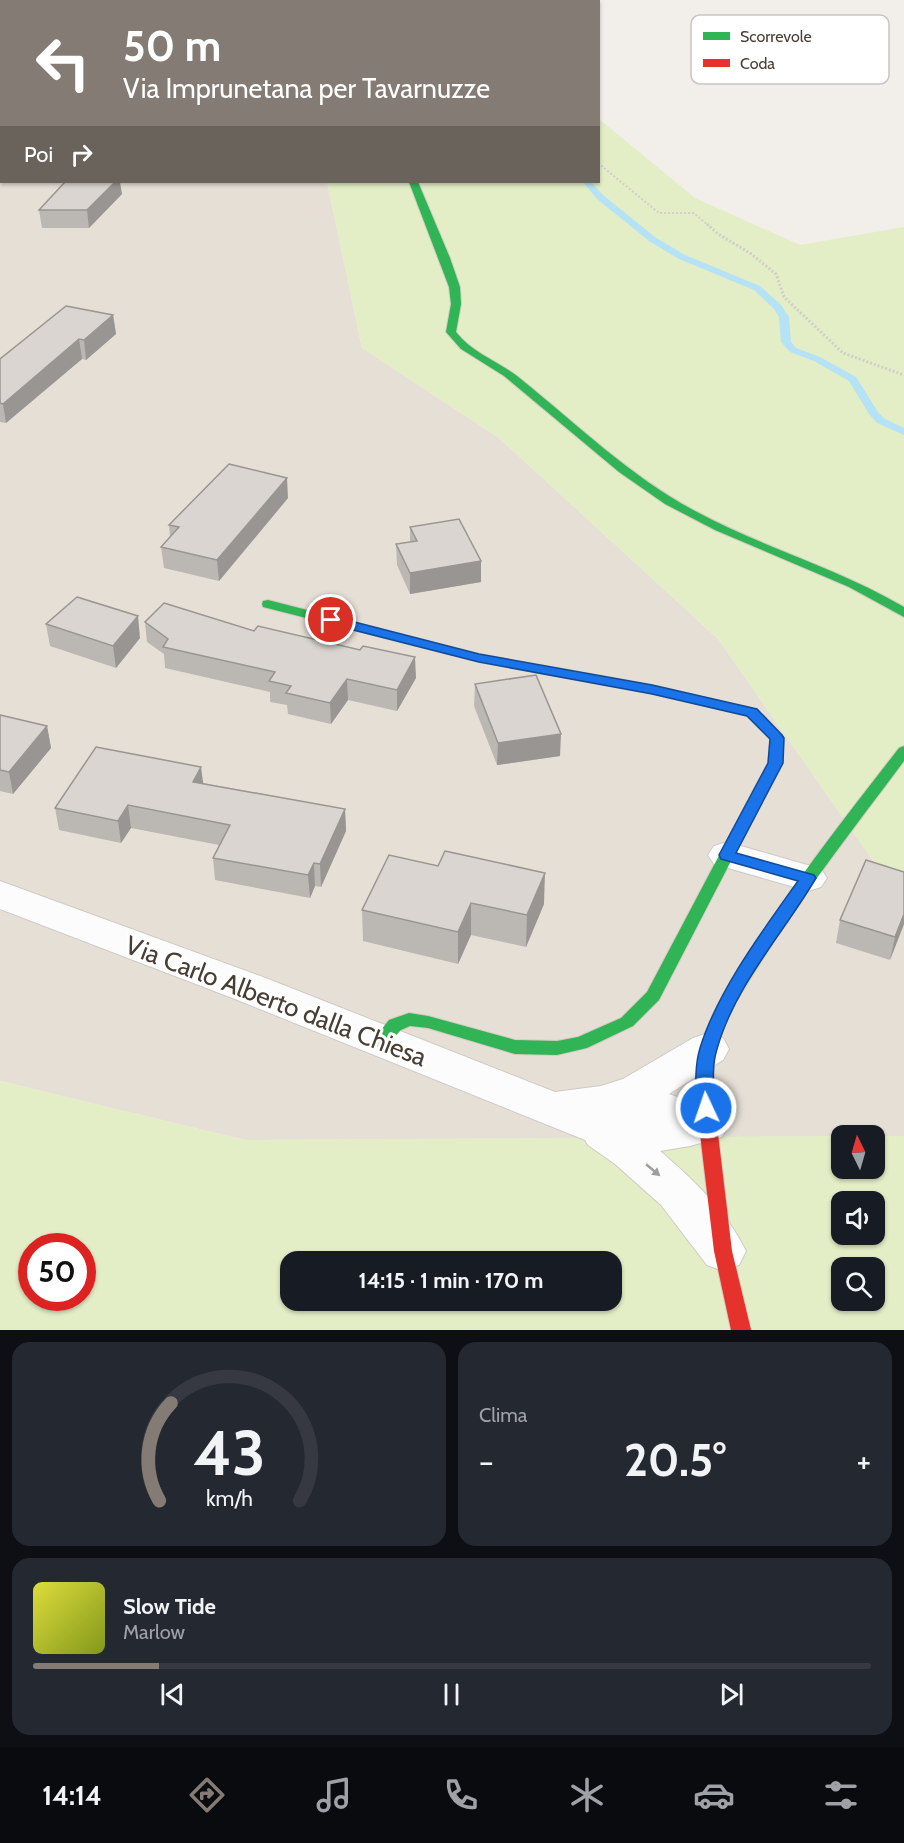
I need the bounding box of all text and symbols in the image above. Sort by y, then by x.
legend [691,15,889,84]
text: 50 m [123,20,221,72]
icon: left [24,24,102,102]
text: Scorrevole [740,27,812,46]
text: Coda [740,54,775,73]
text: Via Imprunetana per Tavarnuzze [123,72,490,105]
icon: right [65,138,98,171]
text: Poi [24,141,53,168]
pin [305,594,356,645]
icon: arrive [314,603,347,636]
street label: Via Carlo Alberto dalla Chiesa [121,929,432,1073]
position arrow [674,1076,738,1140]
north arrow [831,1125,885,1179]
map controls [831,1125,885,1311]
one-way arrow [645,1164,661,1177]
button: sound [831,1191,885,1245]
speed limit sign: 50 [18,1233,96,1311]
button: search [831,1257,885,1311]
text: 14:15 · 1 min · 170 m [359,1267,543,1294]
text: Clima [479,1403,527,1427]
text: 43 [193,1415,265,1491]
text: 20.5° [624,1433,726,1487]
text: − [479,1441,494,1481]
text: + [856,1441,871,1481]
text: km/h [206,1485,252,1511]
text: Slow Tide [123,1593,216,1620]
text: Marlow [123,1620,185,1644]
icon: previous [156,1678,189,1711]
icon: pause [435,1678,468,1711]
icon: next [715,1678,748,1711]
icon: directions [186,1774,228,1816]
icon: music [313,1774,355,1816]
icon: phone [440,1774,482,1816]
icon: climate [566,1774,608,1816]
icon: car [693,1774,735,1816]
icon: filters [820,1774,862,1816]
text: 14:14 [42,1779,102,1812]

